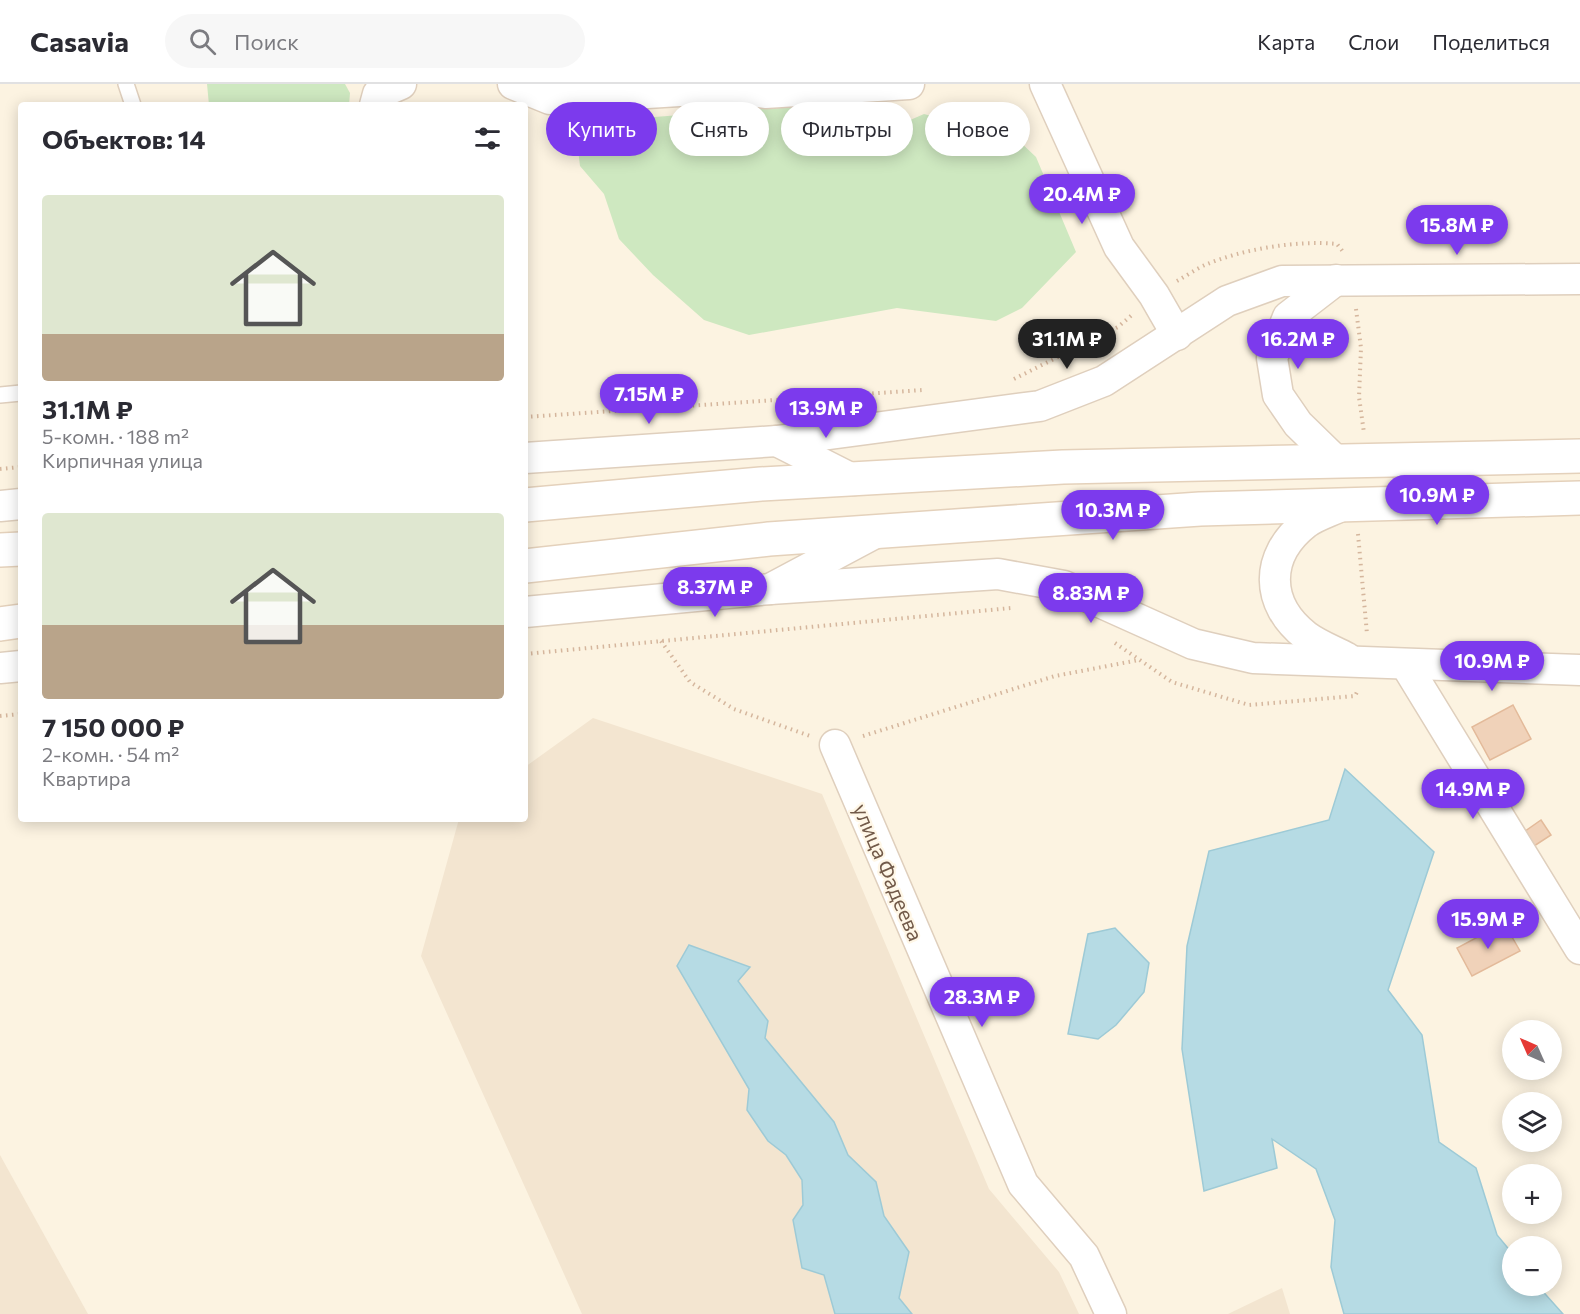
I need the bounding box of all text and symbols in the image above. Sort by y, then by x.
search box [165,14,585,68]
text: Casavia [30,24,129,58]
icon: search [186,25,219,58]
text: Поиск [234,28,299,55]
text: Карта [1257,29,1315,54]
text: Слои [1348,29,1399,54]
text: Поделиться [1432,29,1550,54]
chip: Купить [546,102,657,156]
chip: Снять [669,102,769,156]
chip: Фильтры [781,102,913,156]
chip: Новое [925,102,1030,156]
icon: filters [471,122,504,155]
text: Объектов: 14 [42,123,206,154]
pin: 20.4M ₽ [1027,174,1137,225]
text: 20.4M ₽ [1043,181,1121,205]
pin: 15.8M ₽ [1402,205,1512,256]
text: 15.8M ₽ [1420,212,1494,236]
icon: home [219,234,327,342]
pin: 31.1M ₽ [1012,319,1122,370]
pin: 16.2M ₽ [1243,319,1353,370]
text: 31.1M ₽ [1032,326,1102,350]
text: 16.2M ₽ [1261,326,1335,350]
pin: 7.15M ₽ [594,374,704,425]
text: 7.15M ₽ [614,381,684,405]
pin: 13.9M ₽ [771,388,881,439]
text: 31.1M ₽ [42,393,133,424]
text: 13.9M ₽ [789,395,863,419]
text: 5-комн. · 188 m² [42,424,189,448]
text: Кирпичная улица [42,448,203,472]
pin: 10.9M ₽ [1382,475,1492,526]
text: 10.9M ₽ [1399,482,1475,506]
pin: 10.3M ₽ [1058,490,1168,541]
text: 10.3M ₽ [1075,497,1151,521]
icon: home [219,552,327,660]
pin: 8.37M ₽ [660,567,770,618]
pin: 8.83M ₽ [1036,573,1146,624]
text: 8.37M ₽ [677,574,753,598]
text: 8.83M ₽ [1052,580,1130,604]
pin: 10.9M ₽ [1437,641,1547,692]
text: 10.9M ₽ [1454,648,1530,672]
text: 7 150 000 ₽ [42,711,184,742]
text: 2-комн. · 54 m² [42,742,179,766]
text: Квартира [42,766,131,790]
pin: 14.9M ₽ [1418,769,1528,820]
text: 14.9M ₽ [1436,776,1510,800]
street label: улица Фадеева [849,800,929,944]
pin: 15.9M ₽ [1433,899,1543,950]
text: 15.9M ₽ [1451,906,1525,930]
pin: 28.3M ₽ [927,977,1037,1028]
text: 28.3M ₽ [944,984,1020,1008]
north arrow [1502,1020,1562,1080]
map controls [1502,1020,1562,1296]
button: layers [1502,1092,1562,1152]
button: + [1502,1164,1562,1224]
button: − [1502,1236,1562,1296]

